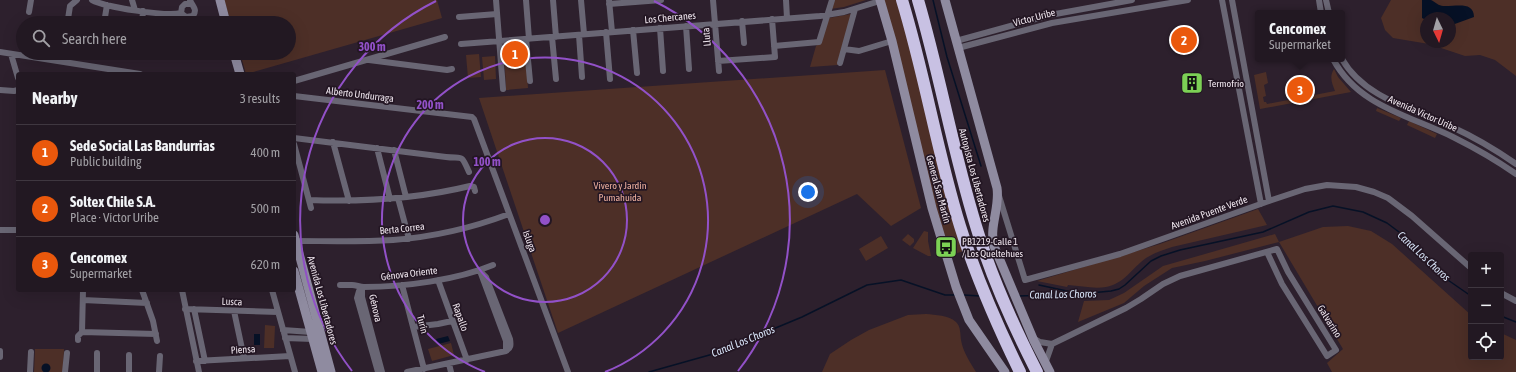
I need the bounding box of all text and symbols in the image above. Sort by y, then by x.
street label: Víctor Uribe [1012,6,1057,28]
street label: Los Chercanes [644,10,697,25]
popup [1255,10,1345,62]
north arrow [1420,12,1456,48]
search box [16,16,296,60]
text: Cencomex [1269,20,1326,37]
pin: 2 [1171,25,1197,55]
icon: search [30,27,52,49]
street label: Lluta [700,27,713,47]
text: Search here [62,30,127,47]
text: Supermarket [1269,37,1331,52]
pin: 1 [502,39,528,69]
text: 300 m [358,40,386,54]
building icon: Termofrio [1179,70,1205,96]
pin: 3 [1287,75,1313,105]
place label: Termofrio [1208,78,1244,89]
street label: Alberto Undurraga [326,85,395,104]
text: Nearby [32,88,78,108]
text: 3 results [240,91,280,106]
street label: Avenida Victor Uribe [1387,93,1459,134]
text: 200 m [416,98,444,112]
street label: Autopista Los Libertadores [957,127,992,224]
text: Sede Social Las Bandurrias [70,137,215,154]
text: 1 [42,145,48,160]
text: 400 m [251,145,280,160]
text: Public building [70,154,142,169]
street label: General San Martín [924,154,953,224]
text: 100 m [473,155,501,169]
park label: Vivero y Jardín Pumahuida [594,180,647,203]
your location [798,182,818,202]
text: Soltex Chile S.A. [70,193,155,210]
street label: Avenida Puente Verde [1169,193,1249,231]
text: 2 [42,201,48,216]
text: 500 m [251,201,280,216]
text: Place · Víctor Uribe [70,210,159,225]
centre of rings [538,213,552,227]
street label: Berta Correa [379,221,426,236]
street label: Isluga [521,229,539,254]
water label: Canal Los Choros [1395,229,1453,283]
bus stop icon: PB1219-Calle 1 / Los Queltehues [933,234,959,260]
place label: PB1219-Calle 1 / Los Queltehues [962,236,1024,259]
text: Cencomex [70,249,127,266]
map controls [1468,252,1504,360]
button: + [1468,252,1504,288]
street label: Avenida Los Libertadores [305,255,340,346]
text: 3 [42,257,48,272]
text: 620 m [251,257,280,272]
street label: Génova Oriente [380,265,439,282]
text: Supermarket [70,266,132,281]
water label: Canal Los Choros [1029,287,1097,301]
button: − [1468,288,1504,324]
street label: Génova [367,293,384,323]
street label: Lusca [222,296,243,307]
street label: Rapallo [450,302,471,333]
street label: Galvarino [1315,303,1344,340]
street label: Turín [415,314,430,335]
water label: Canal Los Choros [710,323,776,359]
button: locate [1468,324,1504,360]
street label: Piensa [230,343,256,356]

